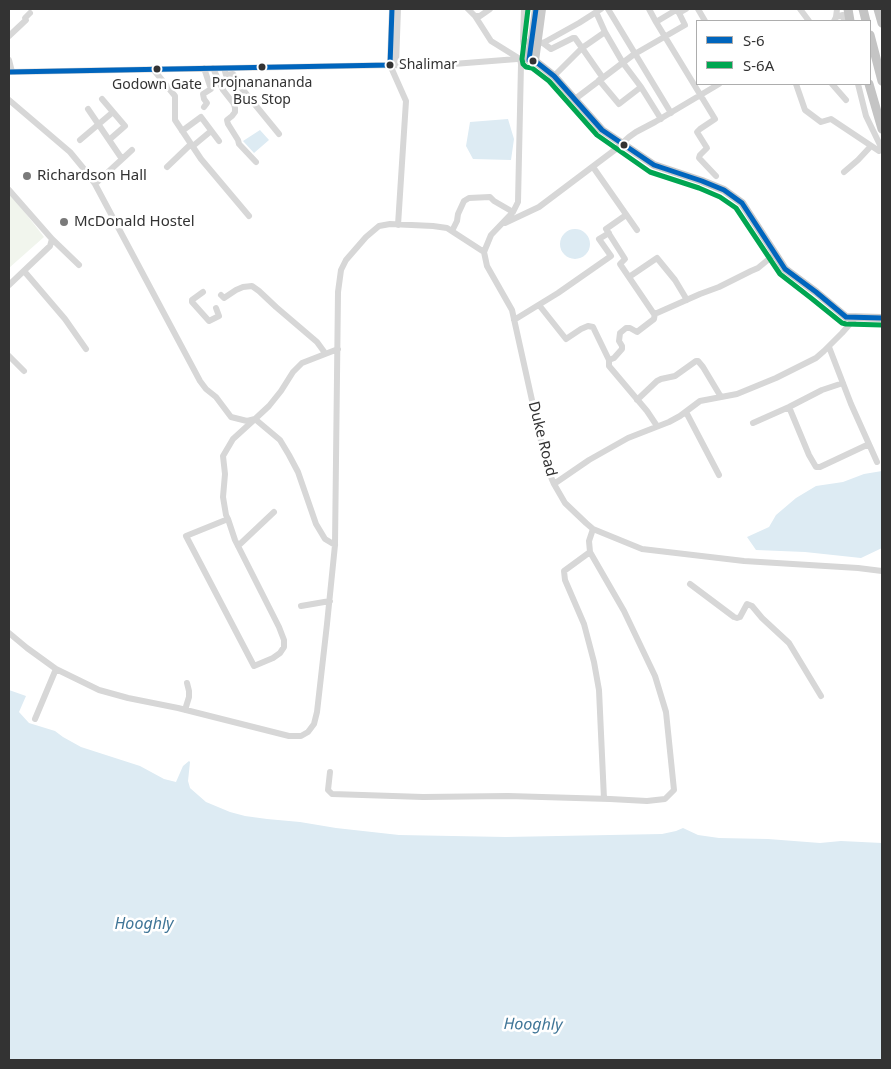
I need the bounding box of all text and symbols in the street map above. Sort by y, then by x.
legend [696,20,871,85]
text: S-6 [743,30,765,50]
text: S-6A [743,55,774,75]
unlabelled marker [528,56,538,66]
place label: Shalimar [399,57,457,73]
marker: Shalimar [385,60,395,70]
marker: Projnanananda Bus Stop [257,62,267,72]
marker: Godown Gate [152,64,162,74]
place label: Projnanananda Bus Stop [212,75,312,108]
place label: Godown Gate [112,77,202,93]
unlabelled marker [619,140,629,150]
place label: Richardson Hall [37,167,147,185]
marker: Richardson Hall [21,170,33,182]
place label: McDonald Hostel [74,213,195,231]
marker: McDonald Hostel [58,216,70,228]
street label: Duke Road [524,400,560,478]
water label: Hooghly [114,914,174,934]
water label: Hooghly [503,1015,563,1035]

